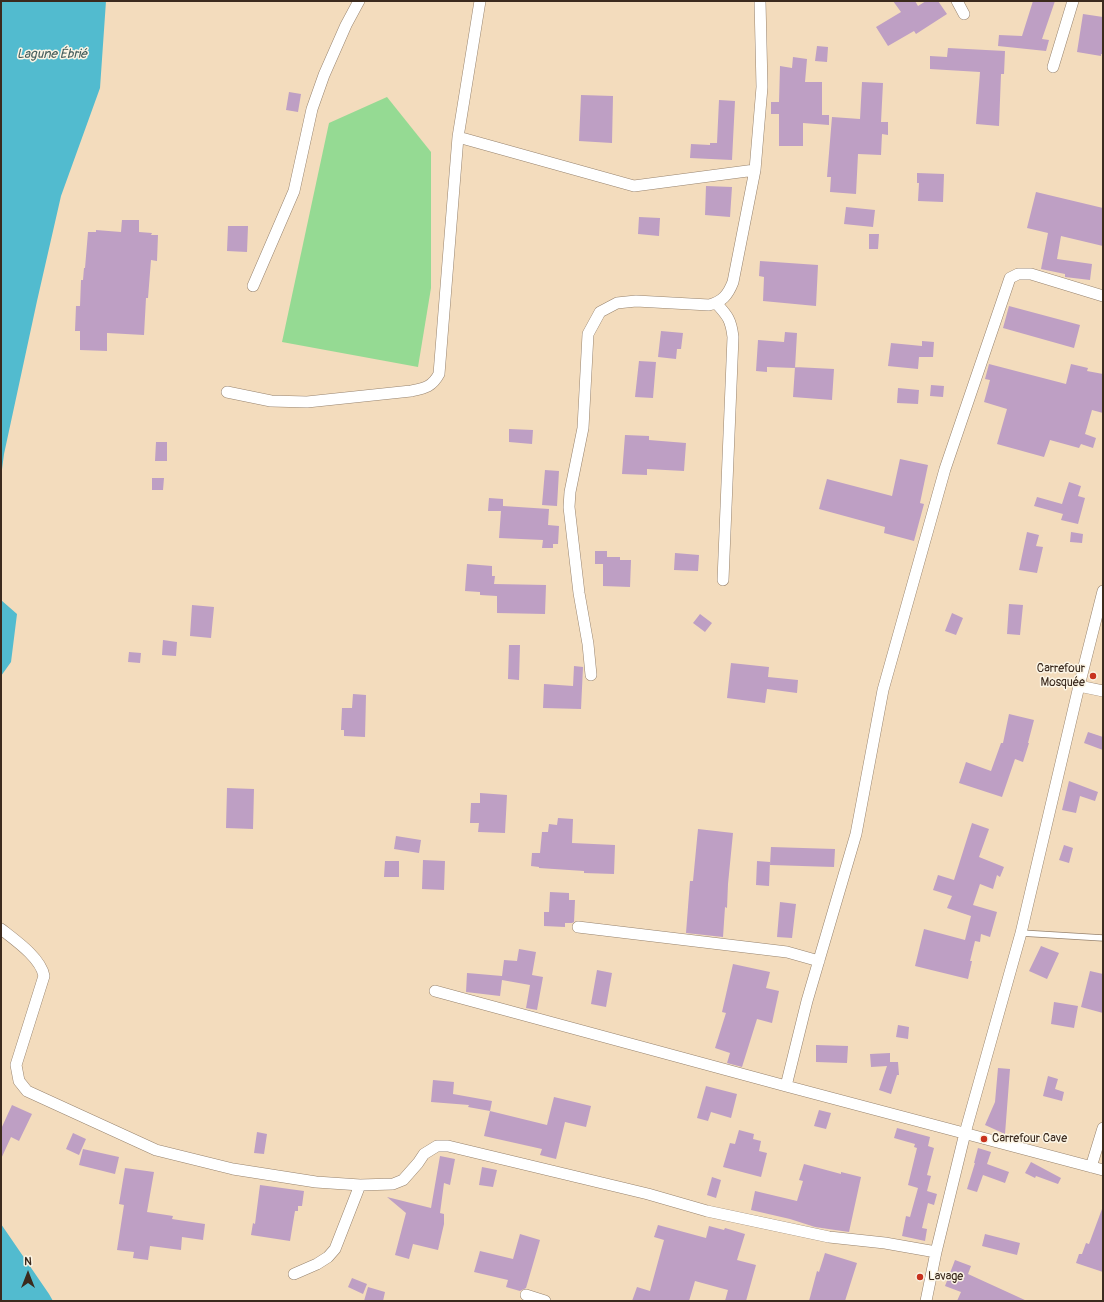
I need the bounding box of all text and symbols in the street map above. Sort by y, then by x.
water label: Lagune Ébrié [17,47,87,63]
place label: Carrefour Mosquée [1037,662,1085,690]
marker: Carrefour Mosquée [1088,671,1098,681]
place label: Carrefour Cave [992,1132,1067,1146]
marker: Carrefour Cave [979,1134,989,1144]
north arrow [8,1254,48,1294]
text: N [24,1255,32,1268]
place label: Lavage [928,1270,963,1284]
marker: Lavage [915,1272,925,1282]

